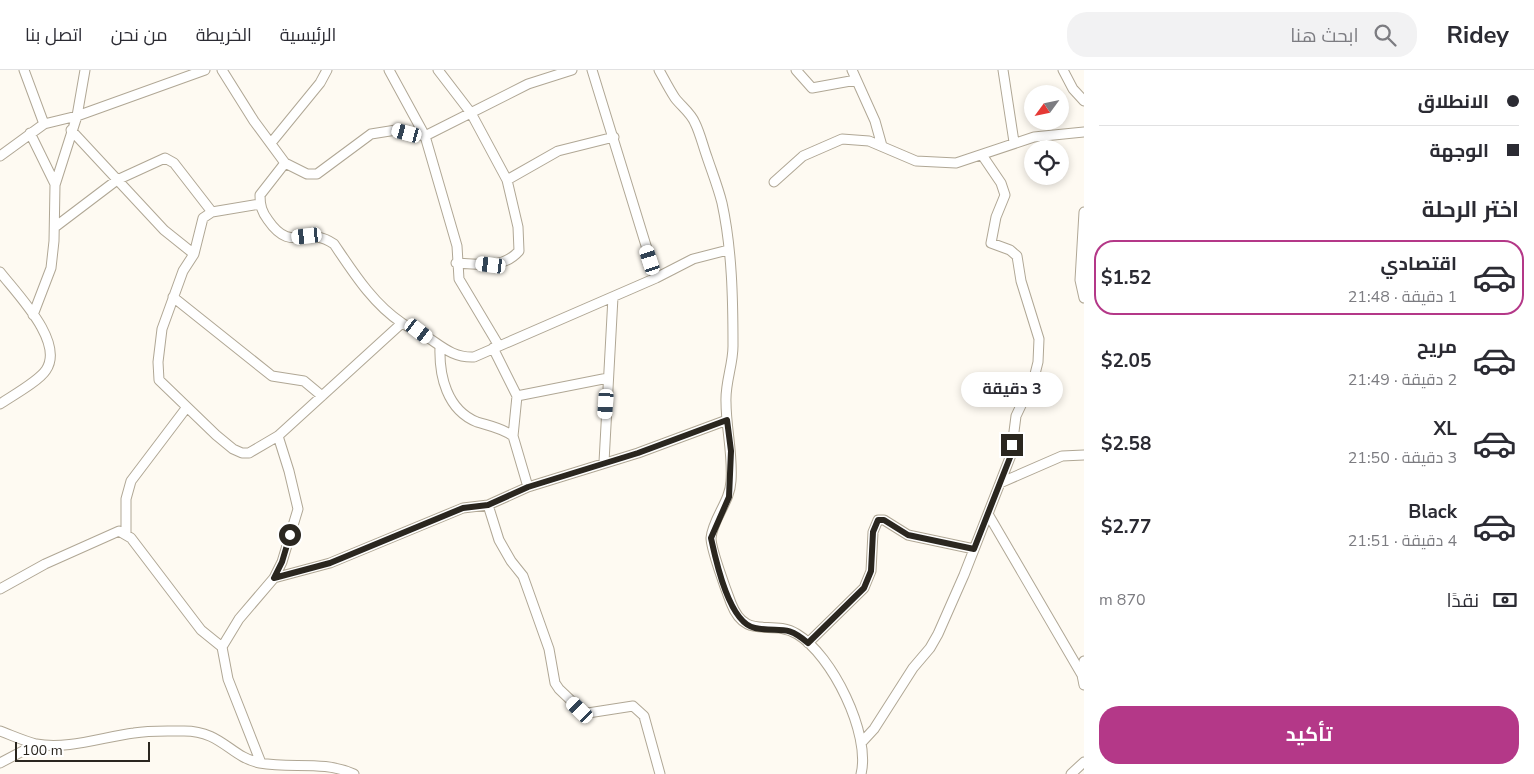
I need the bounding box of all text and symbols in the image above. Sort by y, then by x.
search box [1067,12,1417,57]
text: Ridey [1447,19,1509,51]
icon: search [1371,21,1399,49]
text: اتصل بنا [25,23,83,47]
text: من نحن [111,23,168,47]
text: الخريطة [196,23,252,47]
text: الرئيسية [280,23,336,47]
text: ابحث هنا [1290,23,1359,49]
north arrow [1024,85,1069,130]
map controls [1024,85,1069,185]
text: الانطلاق [1418,89,1489,115]
car [390,122,423,144]
text: الوجهة [1429,138,1489,164]
button: locate [1024,140,1069,185]
text: اختر الرحلة [1422,195,1519,225]
car [291,227,322,245]
car [638,243,661,277]
text: اقتصادي [1381,251,1457,277]
icon: car [1472,255,1517,300]
car [475,256,506,274]
text: $1.52 [1101,265,1151,291]
text: 1 دقيقة · 21:48 [1348,286,1457,308]
car [402,316,435,346]
text: مريح [1417,334,1457,360]
icon: car [1472,338,1517,383]
text: $2.05 [1101,348,1151,374]
text: 2 دقيقة · 21:49 [1348,369,1457,391]
callout: 3 دقيقة [961,372,1063,408]
text: 3 دقيقة [982,378,1042,400]
car [597,389,614,419]
text: XL [1434,416,1457,442]
icon: car [1472,421,1517,466]
text: $2.58 [1101,431,1151,457]
route end [1001,434,1023,456]
text: 3 دقيقة · 21:50 [1348,447,1457,469]
text: Black [1408,499,1457,525]
icon: car [1472,504,1517,549]
text: $2.77 [1101,514,1151,540]
route start [279,524,301,546]
text: 4 دقيقة · 21:51 [1348,530,1457,552]
icon: cash [1491,586,1519,614]
text: نقدًا [1447,588,1479,614]
text: 870 m [1099,589,1146,611]
car [563,694,596,726]
button: تأكيد [1099,706,1519,764]
scale bar [15,739,150,762]
text: 100 m [22,741,63,760]

